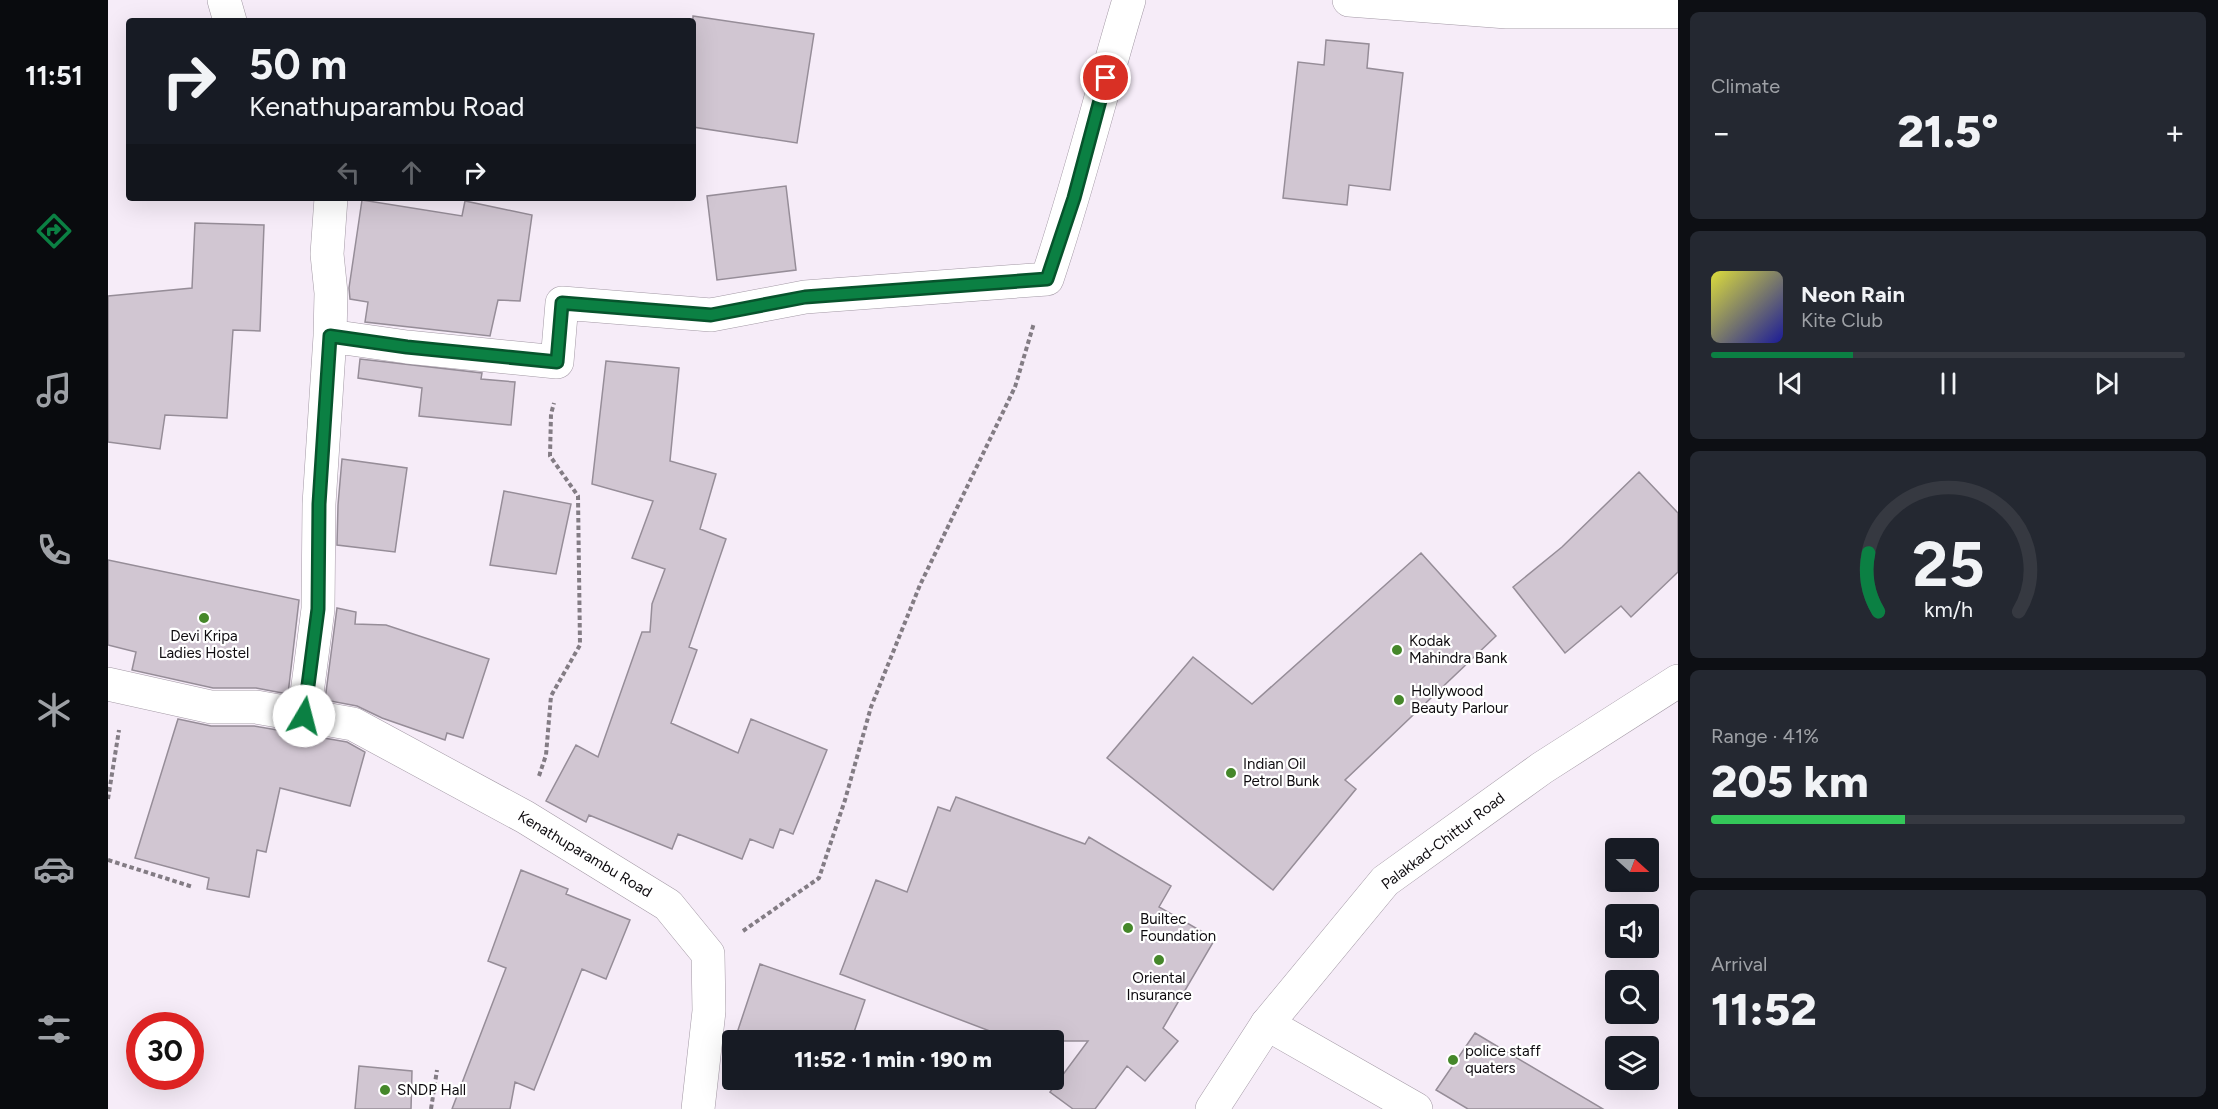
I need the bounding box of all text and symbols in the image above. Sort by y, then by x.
text: 50 m [249,39,347,90]
icon: right [150,42,228,120]
pin [1080,52,1131,103]
text: 11:51 [25,59,83,92]
icon: arrive [1089,61,1122,94]
text: Climate [1711,74,1780,98]
text: Kenathuparambu Road [249,90,524,123]
text: 21.5° [1897,104,1999,158]
text: − [1711,113,1732,152]
text: + [2164,113,2185,152]
icon: left [332,156,365,189]
icon: ahead [395,156,428,189]
icon: right [458,156,491,189]
icon: directions [33,210,75,252]
text: Neon Rain [1801,281,1905,308]
text: Kite Club [1801,308,1883,332]
icon: previous [1774,367,1807,400]
icon: pause [1932,367,1965,400]
icon: next [2090,367,2123,400]
icon: music [33,369,75,411]
text: 25 [1912,527,1984,602]
icon: phone [33,529,75,571]
text: km/h [1924,597,1972,622]
marker: Devi Kripa Ladies Hostel [197,611,211,625]
place label: Devi Kripa Ladies Hostel [159,627,249,662]
place label: Kodak Mahindra Bank [1409,632,1508,667]
marker: Kodak Mahindra Bank [1390,643,1404,657]
place label: Hollywood Beauty Parlour [1411,682,1508,717]
position arrow [272,684,336,748]
icon: climate [33,689,75,731]
marker: Hollywood Beauty Parlour [1392,693,1406,707]
text: Range · 41% [1711,724,1819,748]
text: 205 km [1711,754,1869,808]
place label: Indian Oil Petrol Bunk [1243,755,1320,790]
marker: Indian Oil Petrol Bunk [1224,766,1238,780]
street label: Palakkad-Chittur Road [1378,789,1508,893]
street label: Kenathuparambu Road [515,807,655,901]
north arrow [1605,838,1659,892]
map controls [1605,838,1659,1090]
icon: car [33,848,75,890]
button: sound [1605,904,1659,958]
place label: Builtec Foundation [1140,910,1216,945]
marker: Builtec Foundation [1121,921,1135,935]
text: Arrival [1711,952,1767,976]
marker: Oriental Insurance [1152,953,1166,967]
place label: Oriental Insurance [1126,969,1192,1004]
button: search [1605,970,1659,1024]
text: 11:52 [1711,982,1817,1036]
icon: filters [33,1008,75,1050]
speed limit sign: 30 [126,1012,204,1090]
button: layers [1605,1036,1659,1090]
place label: police staff quaters [1465,1042,1541,1077]
text: 11:52 · 1 min · 190 m [794,1046,992,1073]
marker: police staff quaters [1446,1053,1460,1067]
place label: SNDP Hall [397,1081,466,1099]
marker: SNDP Hall [378,1083,392,1097]

